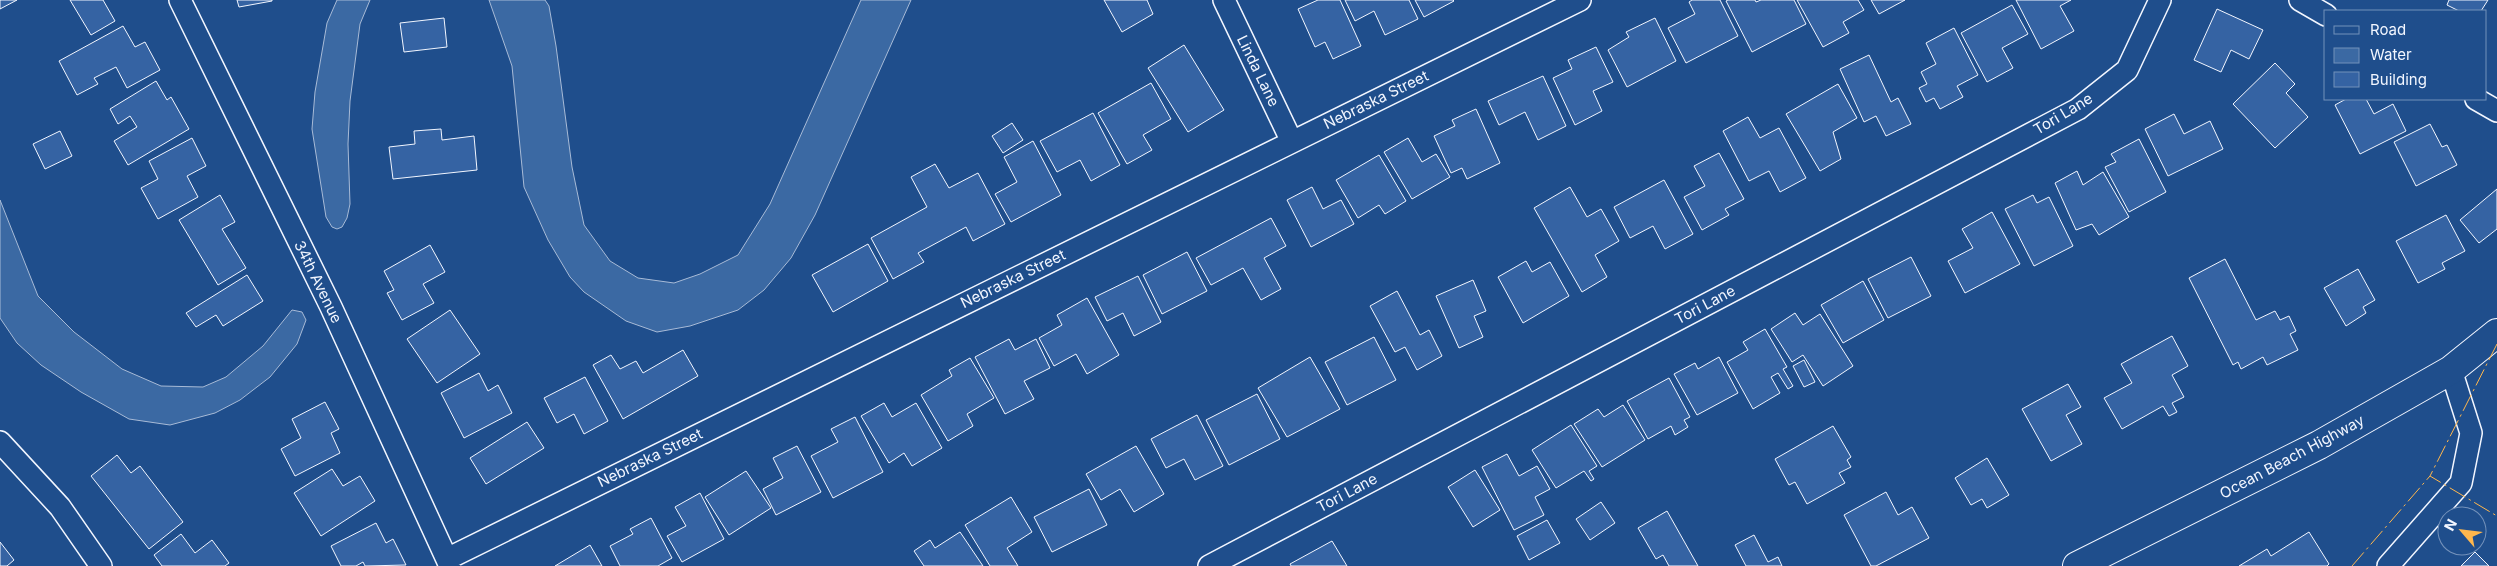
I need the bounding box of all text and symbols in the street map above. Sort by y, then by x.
legend [2324,10,2487,100]
text: Road [2370,20,2406,39]
street label: Linda Lane [1233,32,1284,110]
text: Water [2370,45,2412,64]
street label: Nebraska Street [1320,66,1431,133]
text: Building [2370,70,2427,89]
street label: Tori Lane [2030,88,2096,139]
street label: 34th Avenue [290,237,347,326]
street label: Nebraska Street [957,245,1068,312]
street label: Tori Lane [1671,281,1738,328]
street label: Ocean Beach Highway [2216,410,2368,503]
street label: Nebraska Street [594,424,705,491]
street label: Tori Lane [1313,469,1380,516]
north arrow [2437,506,2487,556]
text: N [2440,516,2460,533]

